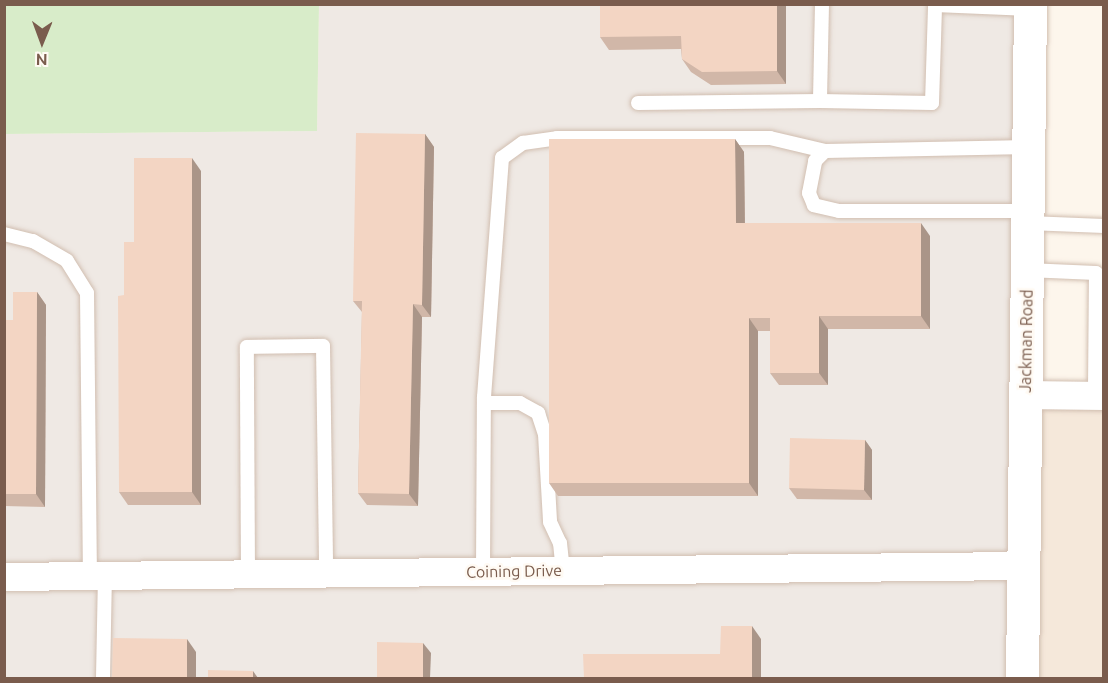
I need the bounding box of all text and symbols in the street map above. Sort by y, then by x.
north arrow [12,12,72,72]
text: N [36,51,48,69]
street label: Jackman Road [1015,289,1037,393]
street label: Coining Drive [466,561,562,581]

